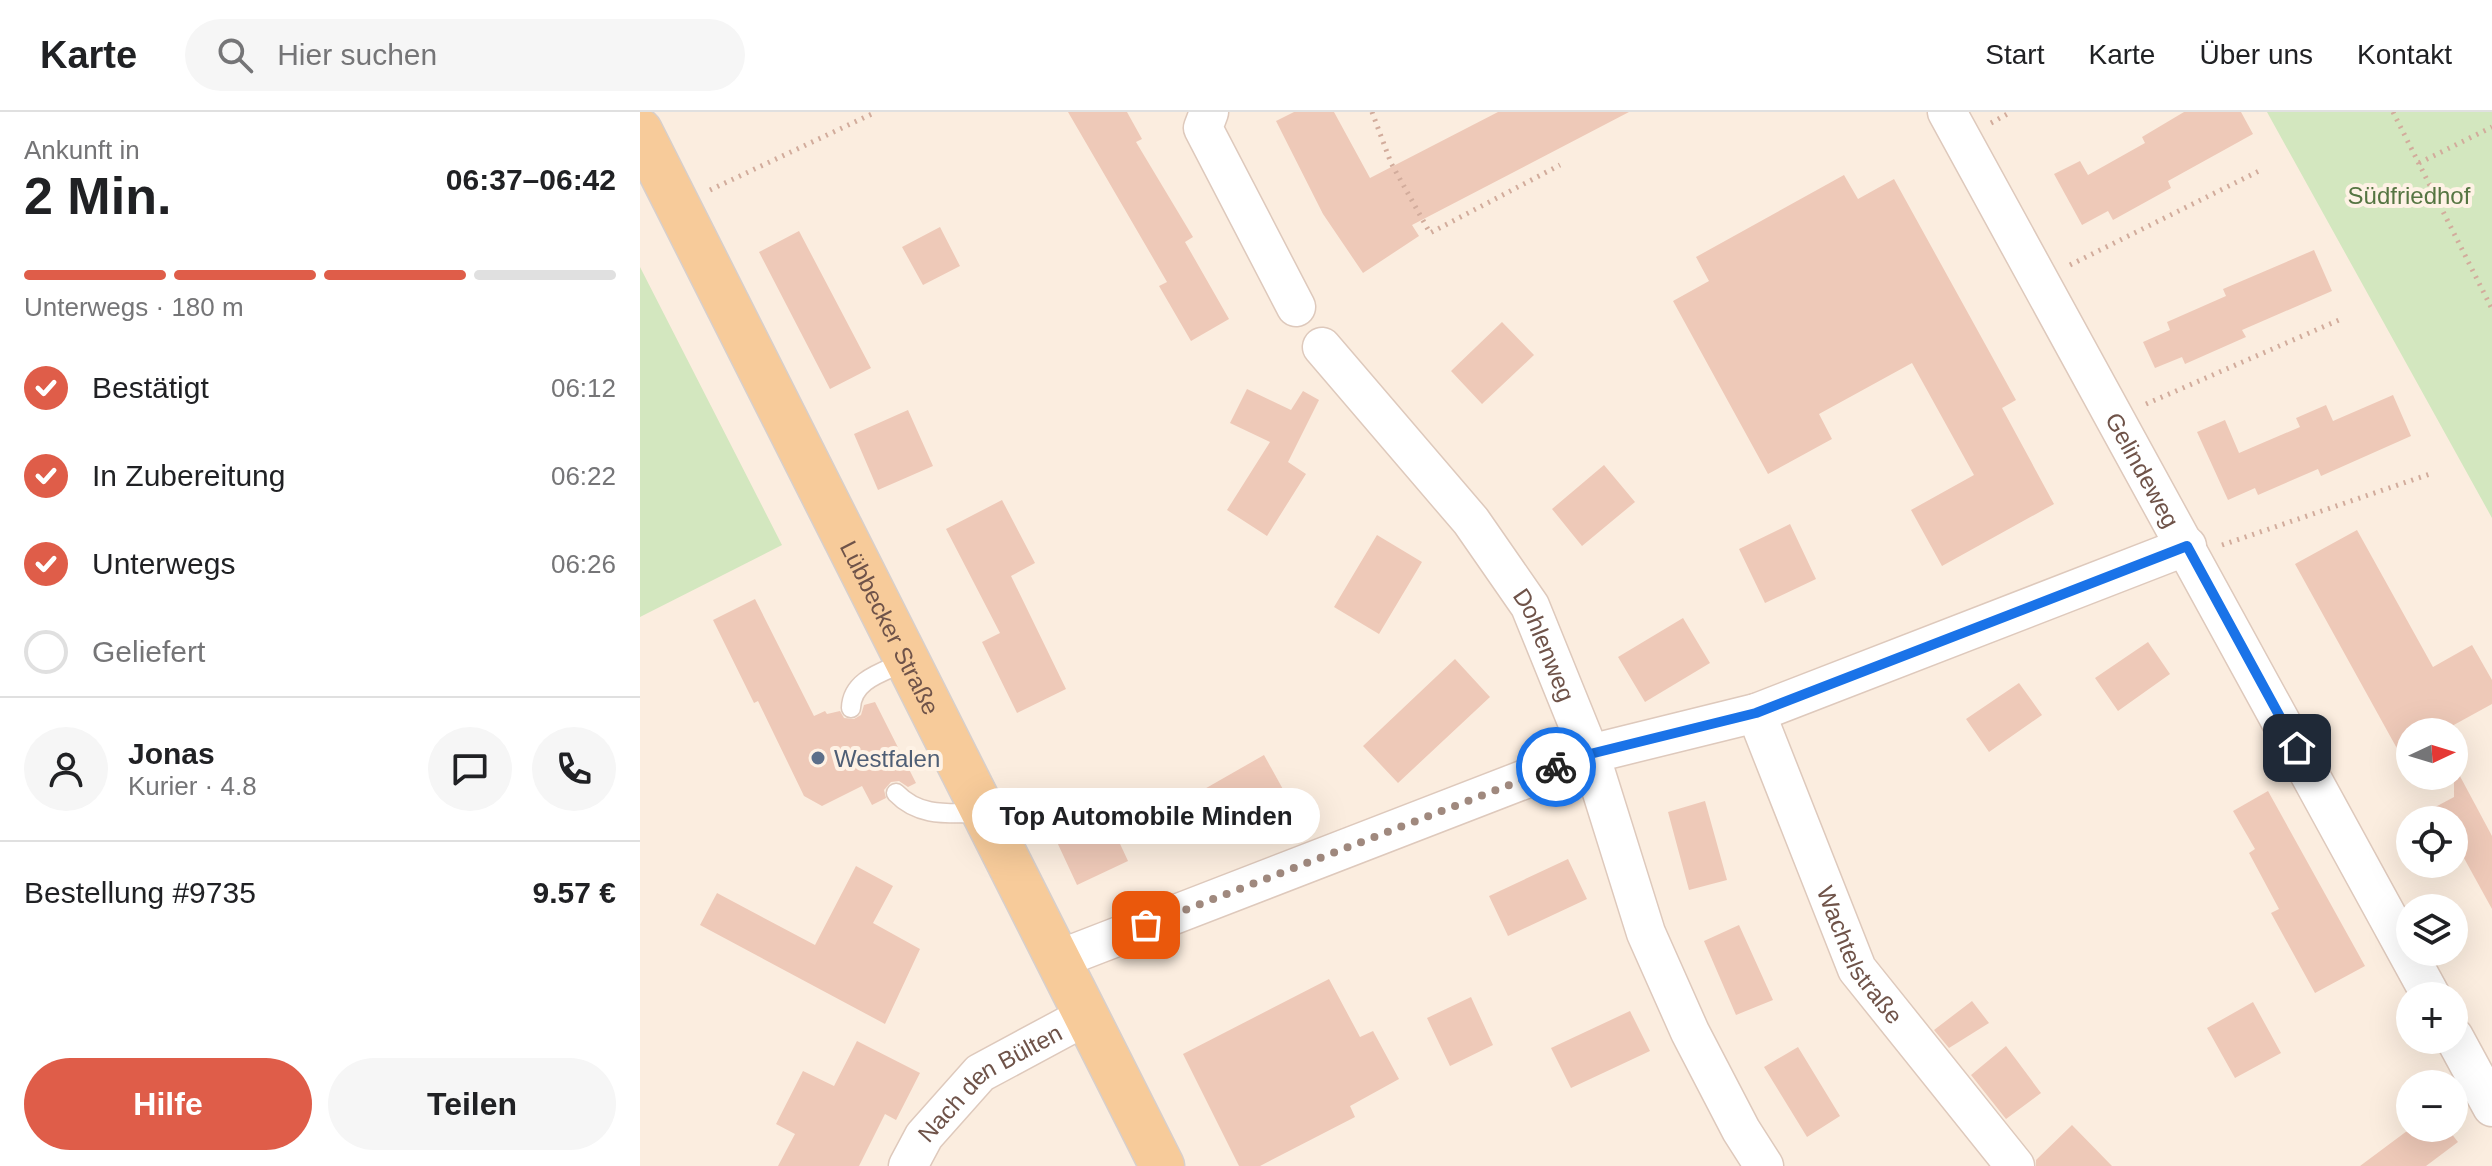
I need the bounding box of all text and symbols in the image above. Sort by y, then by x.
search box [185,19,745,91]
icon: search [213,33,257,77]
text: Karte [40,34,137,76]
text: Hier suchen [277,38,437,71]
text: Start [1985,39,2044,70]
text: Karte [2088,39,2155,70]
text: Über uns [2199,39,2313,70]
text: Kontakt [2357,39,2452,70]
text: Ankunft in [24,135,140,165]
text: 06:37–06:42 [446,163,616,196]
text: 2 Min. [24,167,171,225]
park label: Südfriedhof [2348,182,2471,209]
text: Unterwegs · 180 m [24,292,244,322]
icon: check [24,366,68,410]
text: Bestätigt [92,371,209,404]
text: 06:12 [551,373,616,403]
street label: Gelindeweg [2101,408,2185,532]
icon: check [24,454,68,498]
text: In Zubereitung [92,459,285,492]
text: 06:22 [551,461,616,491]
street label: Lübbecker Straße [835,536,945,719]
icon: check [24,542,68,586]
text: Unterwegs [92,547,235,580]
text: 06:26 [551,549,616,579]
street label: Dohlenweg [1508,583,1581,705]
text: Geliefert [92,635,205,668]
pin [2263,714,2331,782]
north arrow [2396,718,2468,790]
map controls [2396,718,2468,1142]
icon: home [2275,726,2319,770]
button: person [24,727,108,811]
button: chat [428,727,512,811]
button: phone [532,727,616,811]
courier [1516,727,1596,807]
text: Jonas [128,737,215,770]
place label: Westfalen [834,745,940,772]
icon: bike [1534,745,1578,789]
marker: Westfalen [809,749,827,767]
text: Kurier · 4.8 [128,771,257,801]
callout: Top Automobile Minden [972,789,1320,845]
text: Top Automobile Minden [999,801,1293,831]
button: locate [2396,806,2468,878]
text: Bestellung #9735 [24,876,256,909]
text: 9.57 € [533,876,616,909]
street label: Wachtelstraße [1812,882,1909,1029]
pin [1112,891,1180,959]
button: layers [2396,894,2468,966]
icon: bag [1124,903,1168,947]
button: + [2396,982,2468,1054]
street label: Nach den Bülten [912,1018,1066,1147]
button: Hilfe [24,1058,312,1150]
button: Teilen [328,1058,616,1150]
button: − [2396,1070,2468,1142]

